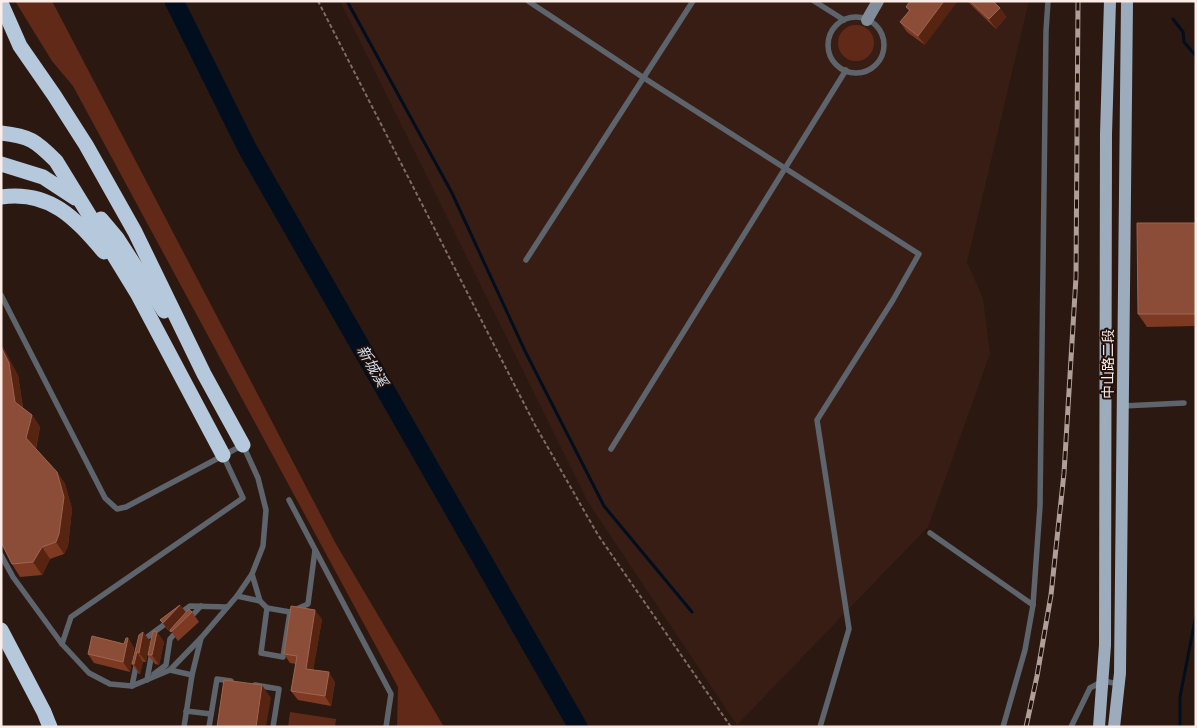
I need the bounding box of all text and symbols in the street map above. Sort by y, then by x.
street label: 中山路二段 [1098,329,1117,399]
water label: 新城溪 [353,341,394,392]

